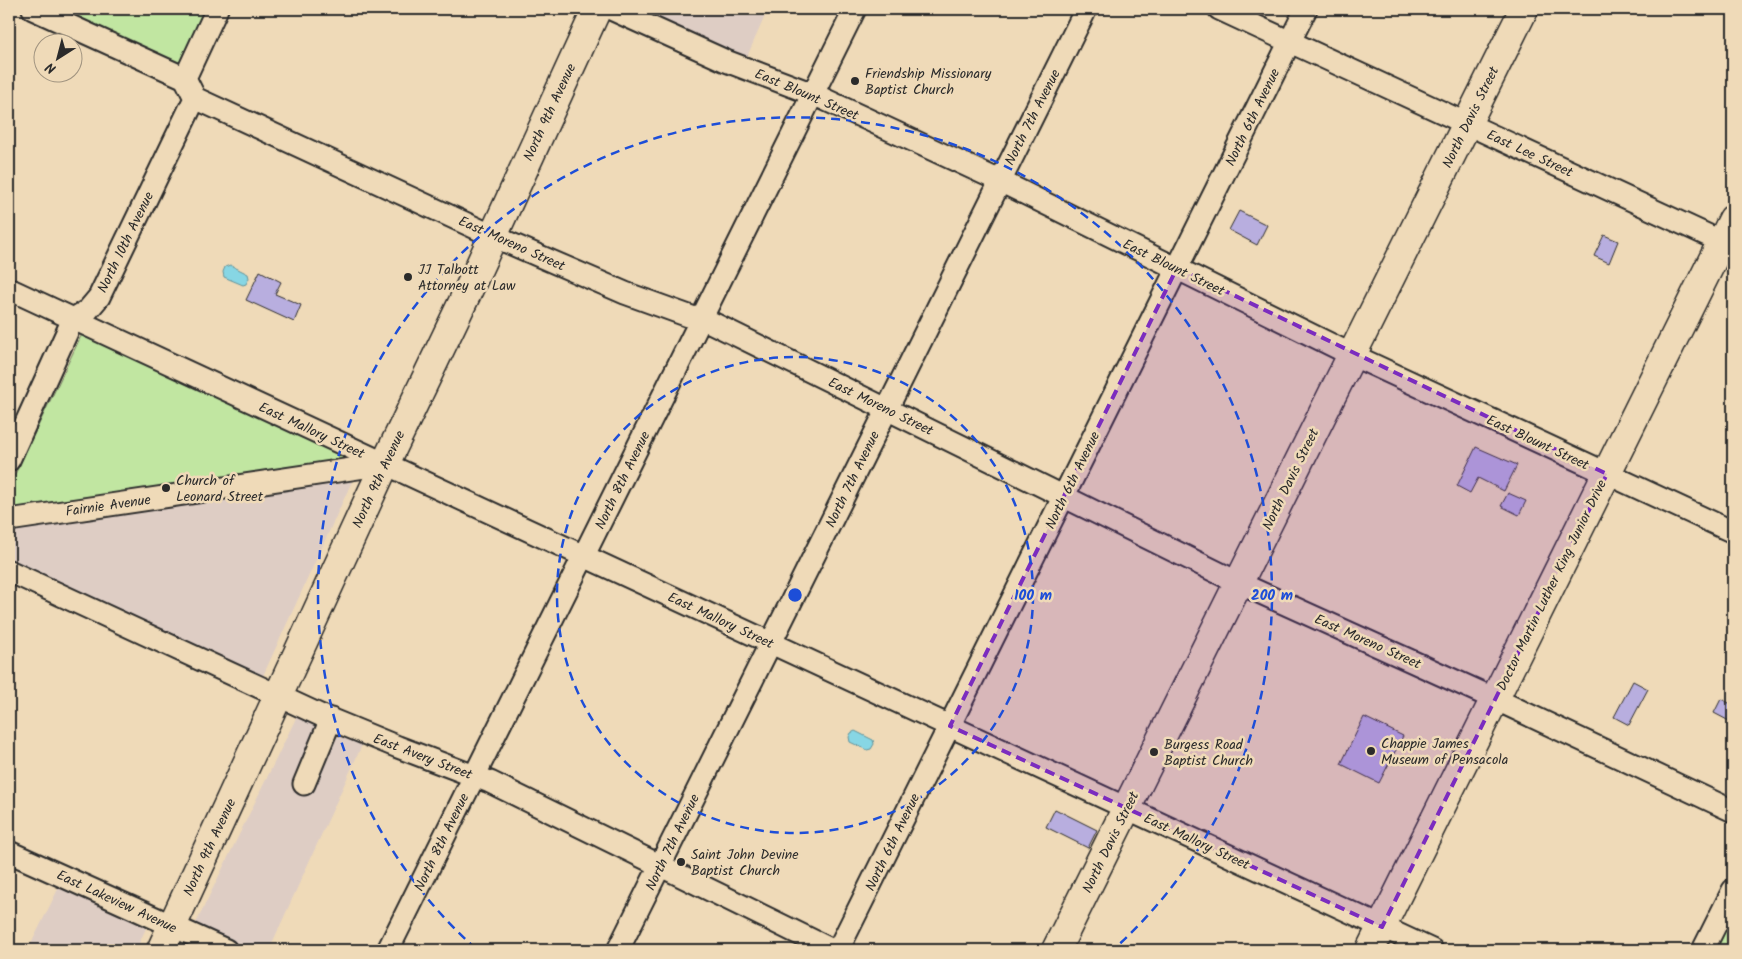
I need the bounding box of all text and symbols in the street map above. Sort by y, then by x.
north arrow [32,32,82,82]
text: N [41,56,61,79]
street label: North 9th Avenue [518,59,582,165]
street label: North Davis Street [1437,62,1505,172]
street label: East Blount Street [751,63,863,127]
place label: Friendship Missionary Baptist Church [865,63,992,101]
street label: North 6th Avenue [1220,64,1286,170]
street label: North 7th Avenue [999,65,1067,169]
marker: Friendship Missionary Baptist Church [849,75,861,87]
street label: East Lee Street [1483,124,1577,184]
street label: North 10th Avenue [92,187,160,297]
street label: East Moreno Street [455,210,569,278]
street label: East Blount Street [1119,234,1229,302]
place label: JJ Talbott Attorney at Law [418,259,516,297]
marker: JJ Talbott Attorney at Law [402,271,414,283]
street label: East Moreno Street [824,372,938,442]
street label: East Mallory Street [255,397,369,465]
street label: East Blount Street [1483,409,1593,477]
street label: North Davis Street [1257,424,1325,534]
street label: North 9th Avenue [347,426,411,532]
street label: North 8th Avenue [590,427,657,533]
street label: North 7th Avenue [820,427,886,532]
street label: North 6th Avenue [1040,427,1106,533]
place label: Church of Leonard Street [176,470,264,508]
street label: Doctor Martin Luther King Junior Drive [1491,475,1613,695]
marker: Church of Leonard Street [160,482,172,494]
street label: Fairnie Avenue [64,489,153,523]
text: 100 m [1014,584,1052,608]
text: 200 m [1251,584,1293,608]
centre of rings [786,586,804,604]
street label: East Mallory Street [664,587,778,655]
street label: East Moreno Street [1311,608,1425,676]
street label: East Avery Street [370,728,476,786]
place label: Chappie James Museum of Pensacola [1381,733,1508,771]
place label: Burgess Road Baptist Church [1164,734,1253,772]
marker: Chappie James Museum of Pensacola [1365,745,1377,757]
marker: Burgess Road Baptist Church [1148,746,1160,758]
street label: North Davis Street [1077,787,1145,897]
street label: North 8th Avenue [409,789,476,895]
street label: North 6th Avenue [860,789,926,895]
street label: North 7th Avenue [640,790,706,895]
street label: North 9th Avenue [178,794,242,900]
street label: East Mallory Street [1140,808,1254,876]
place label: Saint John Devine Baptist Church [691,844,799,882]
marker: Saint John Devine Baptist Church [675,856,687,868]
street label: East Lakeview Avenue [53,864,181,940]

